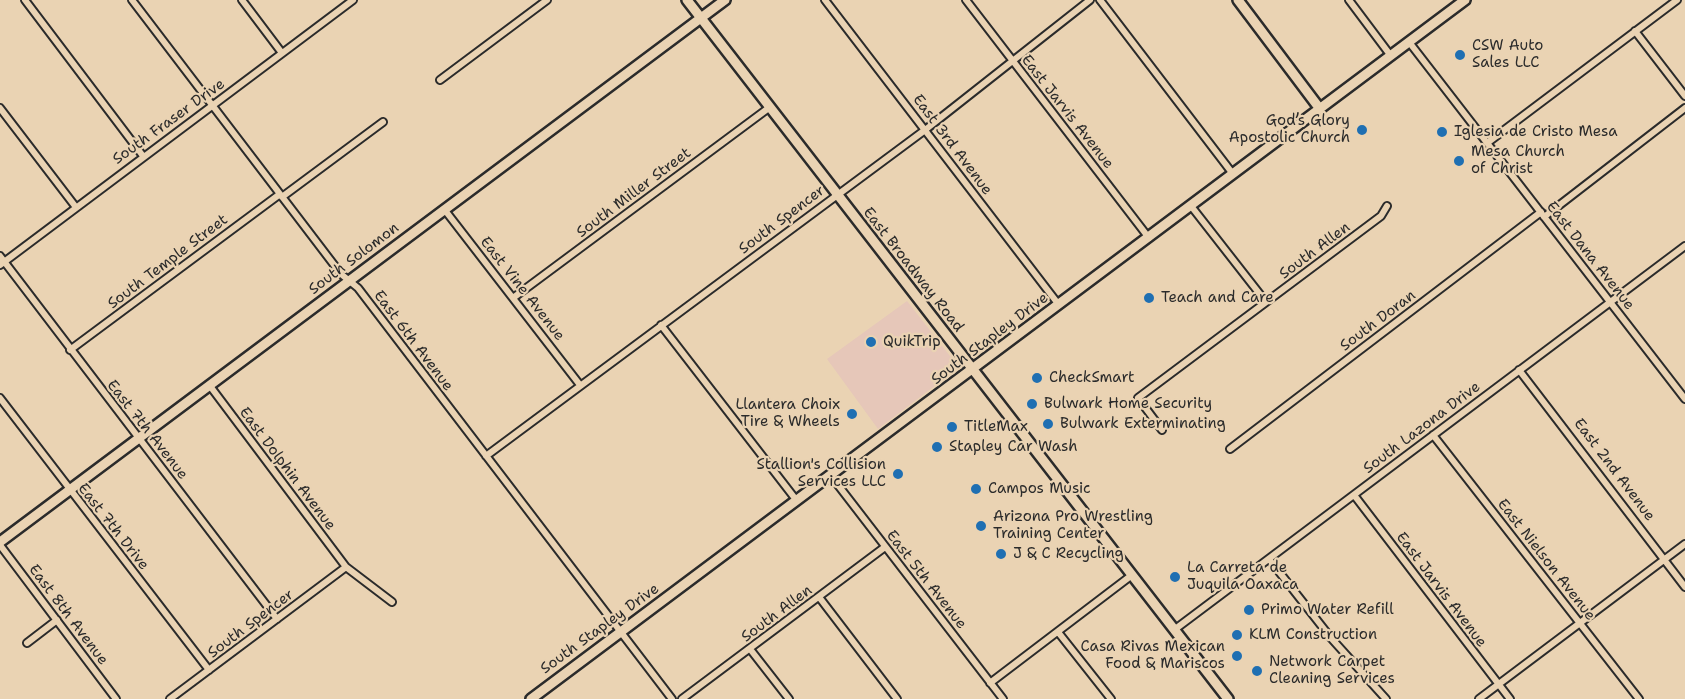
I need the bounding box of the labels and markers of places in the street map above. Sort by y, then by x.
place label: CSW Auto Sales LLC [1472,37,1543,72]
marker: CSW Auto Sales LLC [1453,48,1467,62]
place label: God’s Glory Apostolic Church [1229,112,1350,147]
marker: God’s Glory Apostolic Church [1355,123,1369,137]
place label: Iglesia de Cristo Mesa [1454,123,1618,141]
marker: Iglesia de Cristo Mesa [1435,125,1449,139]
place label: Mesa Church of Christ [1471,143,1565,178]
marker: Mesa Church of Christ [1452,154,1466,168]
place label: Teach and Care [1161,289,1274,307]
marker: Teach and Care [1142,291,1156,305]
place label: QuikTrip [883,333,941,351]
marker: QuikTrip [864,335,878,349]
place label: CheckSmart [1049,369,1135,387]
marker: CheckSmart [1030,371,1044,385]
place label: Bulwark Home Security [1044,395,1212,413]
place label: Llantera Choix Tire & Wheels [735,396,840,431]
marker: Bulwark Home Security [1025,397,1039,411]
marker: Llantera Choix Tire & Wheels [845,407,859,421]
place label: Bulwark Exterminating [1060,415,1226,433]
marker: Bulwark Exterminating [1041,417,1055,431]
place label: TitleMax [964,418,1028,436]
marker: TitleMax [945,420,959,434]
place label: Stapley Car Wash [949,438,1078,456]
marker: Stapley Car Wash [930,440,944,454]
place label: Stallion's Collision Services LLC [756,456,886,491]
marker: Stallion's Collision Services LLC [891,467,905,481]
place label: Campos Music [988,480,1091,498]
marker: Campos Music [969,482,983,496]
place label: Arizona Pro Wrestling Training Center [993,508,1153,543]
marker: Arizona Pro Wrestling Training Center [974,519,988,533]
place label: J & C Recycling [1013,545,1124,563]
marker: J & C Recycling [994,547,1008,561]
place label: La Carreta de Juquila Oaxaca [1187,559,1298,594]
marker: La Carreta de Juquila Oaxaca [1168,570,1182,584]
place label: Primo Water Refill [1261,601,1394,619]
marker: Primo Water Refill [1242,603,1256,617]
place label: KLM Construction [1249,626,1377,644]
marker: KLM Construction [1230,628,1244,642]
place label: Casa Rivas Mexican Food & Mariscos [1081,638,1225,673]
marker: Casa Rivas Mexican Food & Mariscos [1230,649,1244,663]
place label: Network Carpet Cleaning Services [1269,653,1395,688]
marker: Network Carpet Cleaning Services [1250,664,1264,678]

